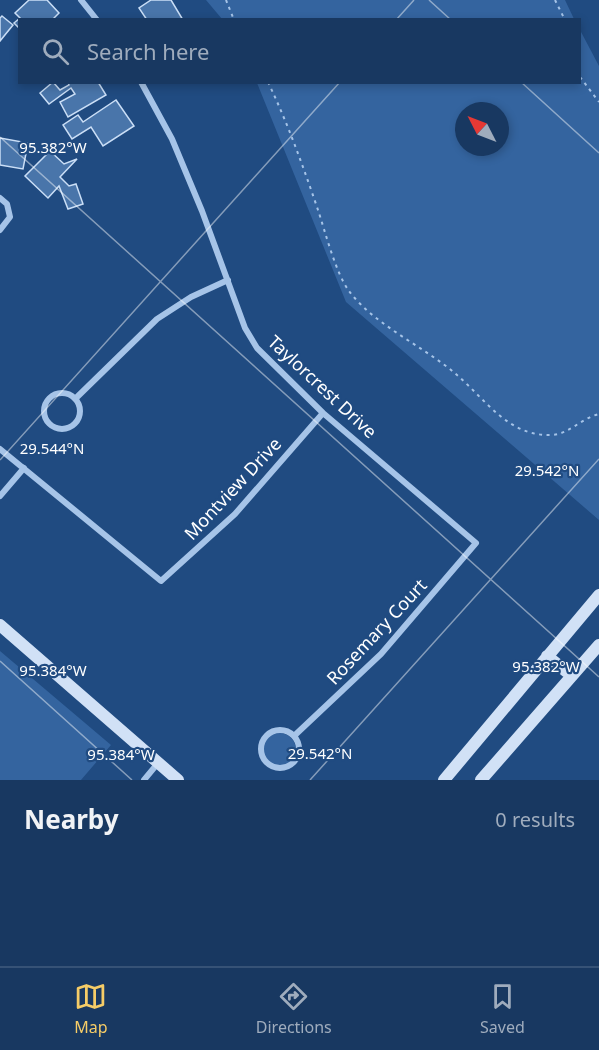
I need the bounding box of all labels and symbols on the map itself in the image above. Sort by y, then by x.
north arrow [455,102,509,156]
text: 95.382°W [19,137,87,157]
street label: Taylorcrest Drive [263,330,382,443]
street label: Montview Drive [179,432,286,545]
text: 29.544°N [20,438,84,458]
text: 29.542°N [515,460,579,480]
street label: Rosemary Court [321,573,432,689]
text: 95.382°W [512,656,580,676]
text: 95.384°W [19,660,87,680]
text: 29.542°N [288,743,352,763]
text: 95.384°W [87,744,155,764]

